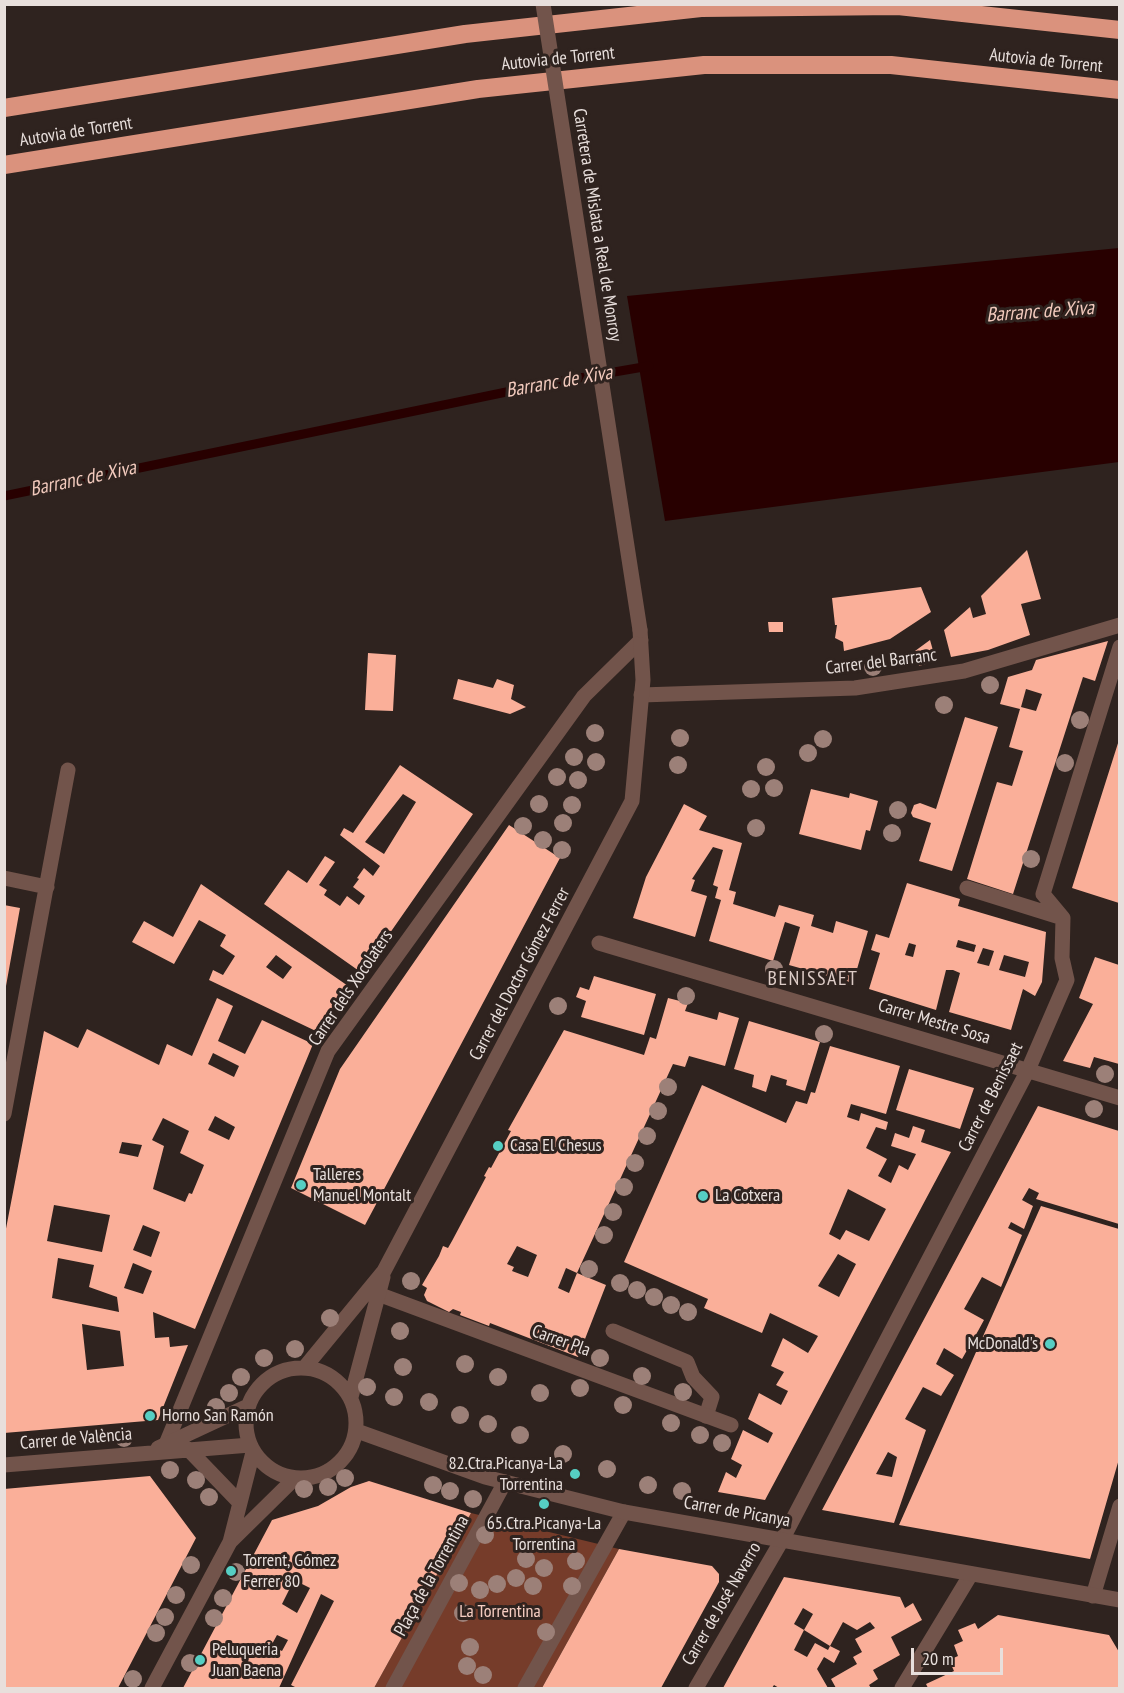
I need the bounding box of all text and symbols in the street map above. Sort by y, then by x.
street label: Autovia de Torrent [500,42,616,76]
street label: Autovia de Torrent [988,44,1104,78]
street label: Carretera de Mislata a Real de Monroy [568,107,626,343]
street label: Autovia de Torrent [18,112,134,152]
water label: Barranc de Xiva [985,296,1095,328]
water label: Barranc de Xiva [504,361,614,403]
water label: Barranc de Xiva [28,456,138,502]
street label: Carrer del Barranc [824,644,938,680]
street label: Carrer del Doctor Gómez Ferrer [465,884,575,1064]
street label: Carrer dels Xocolaters [304,926,398,1050]
district label: BENISSAET [767,967,859,991]
street label: Carrer Mestre Sosa [875,995,993,1049]
street label: Carrer de Benissaet [954,1039,1028,1155]
place label: Casa El Chesus [510,1135,602,1157]
marker: Casa El Chesus [491,1139,505,1153]
place label: Talleres Manuel Montalt [313,1164,411,1206]
marker: Talleres Manuel Montalt [294,1178,308,1192]
place label: La Cotxera [715,1185,780,1207]
marker: La Cotxera [696,1189,710,1203]
street label: Carrer Pla [529,1320,593,1362]
place label: McDonald's [967,1333,1038,1355]
marker: McDonald's [1043,1337,1057,1351]
place label: Horno San Ramón [162,1405,274,1427]
marker: Horno San Ramón [143,1409,157,1423]
street label: Carrer de València [19,1423,133,1455]
place label: 82.Ctra.Picanya-La Torrentina [448,1453,563,1496]
marker: 82.Ctra.Picanya-La Torrentina [568,1467,582,1481]
street label: Carrer de Picanya [682,1492,792,1532]
marker: 65.Ctra.Picanya-La Torrentina [537,1497,551,1511]
street label: Plaça de la Torrentina [390,1512,474,1640]
place label: 65.Ctra.Picanya-La Torrentina [487,1513,601,1556]
street label: Carrer de José Navarro [678,1539,766,1669]
place label: Torrent, Gómez Ferrer 80 [243,1550,336,1592]
marker: Torrent, Gómez Ferrer 80 [224,1564,238,1578]
park label: La Torrentina [459,1601,541,1623]
scale bar [914,1636,1006,1674]
place label: Peluqueria Juan Baena [212,1639,281,1682]
text: 20 m [922,1647,954,1670]
marker: Peluqueria Juan Baena [193,1653,207,1667]

